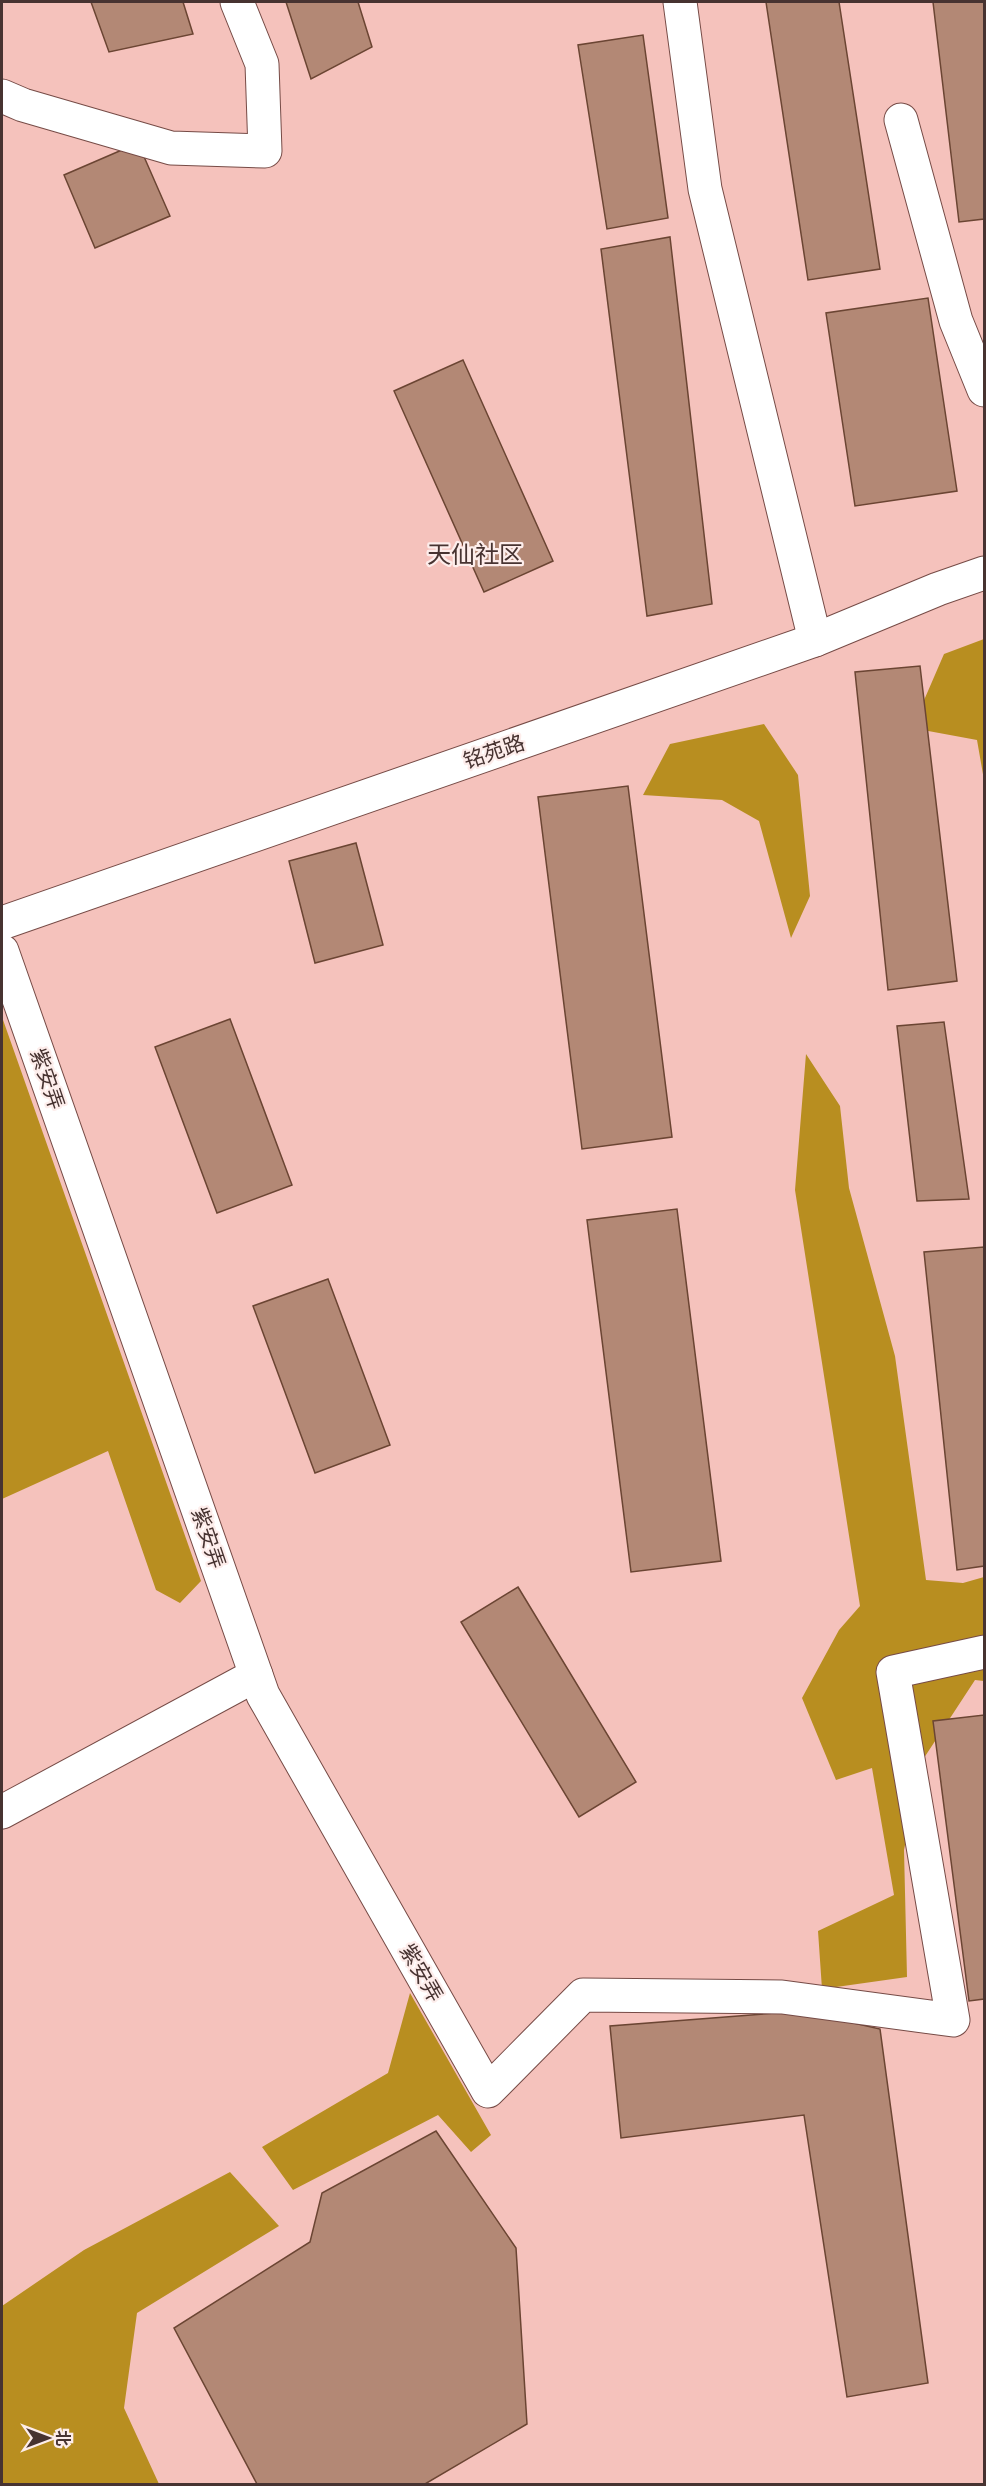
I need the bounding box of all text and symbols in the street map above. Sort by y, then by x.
district label: 天仙社区 [427,538,523,573]
street label: 铭苑路 [459,728,529,776]
street label: 紫安弄 [23,1044,71,1114]
street label: 紫安弄 [184,1503,232,1573]
street label: 紫安弄 [392,1938,450,2008]
north arrow [18,2408,78,2468]
text: 北 [51,2430,73,2446]

